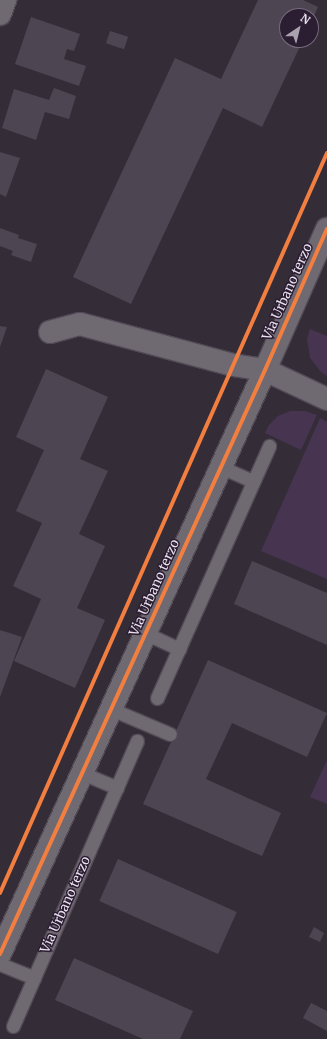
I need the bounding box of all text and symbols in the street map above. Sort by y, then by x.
north arrow [279,8,319,48]
text: N [298,11,313,27]
street label: Via Urbano terzo [260,241,316,343]
street label: Via Urbano terzo [127,537,183,639]
street label: Via Urbano terzo [38,854,94,956]

